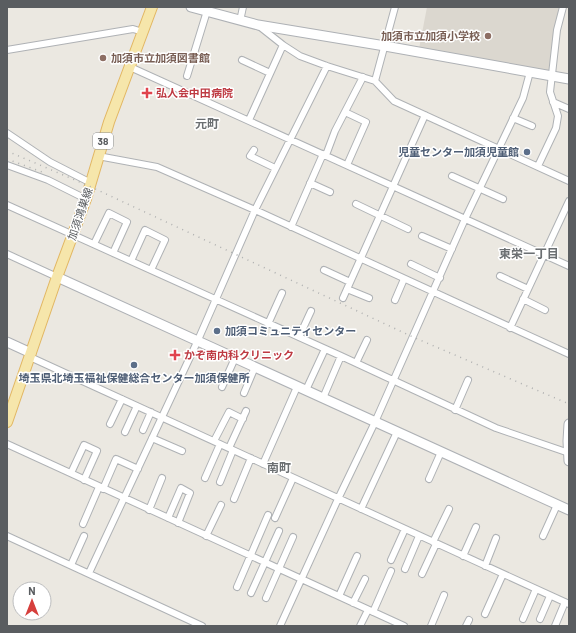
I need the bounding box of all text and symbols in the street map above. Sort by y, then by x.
place label: 加須市立加須小学校 [381,29,480,42]
marker: 加須市立加須小学校 [483,31,493,41]
place label: 加須市立加須図書館 [111,51,210,64]
marker: 加須市立加須図書館 [98,53,108,63]
place label: 弘人会中田病院 [156,86,233,99]
marker: 弘人会中田病院 [141,87,153,99]
district label: 元町 [195,116,219,130]
road number: 38 [93,133,113,149]
place label: 児童センター加須児童館 [398,145,519,158]
marker: 児童センター加須児童館 [522,147,532,157]
street label: 加須鴻巣線 [64,186,95,242]
district label: 東栄一丁目 [499,246,559,260]
place label: 加須コミュニティセンター [225,324,356,337]
marker: 加須コミュニティセンター [212,326,222,336]
place label: かぞ南内科クリニック [184,348,294,361]
marker: かぞ南内科クリニック [169,349,181,361]
marker: 埼玉県北埼玉福祉保健総合センター加須保健所 [129,360,139,370]
place label: 埼玉県北埼玉福祉保健総合センター加須保健所 [19,371,250,384]
district label: 南町 [267,460,291,474]
north arrow [12,581,52,621]
text: N [28,584,36,597]

